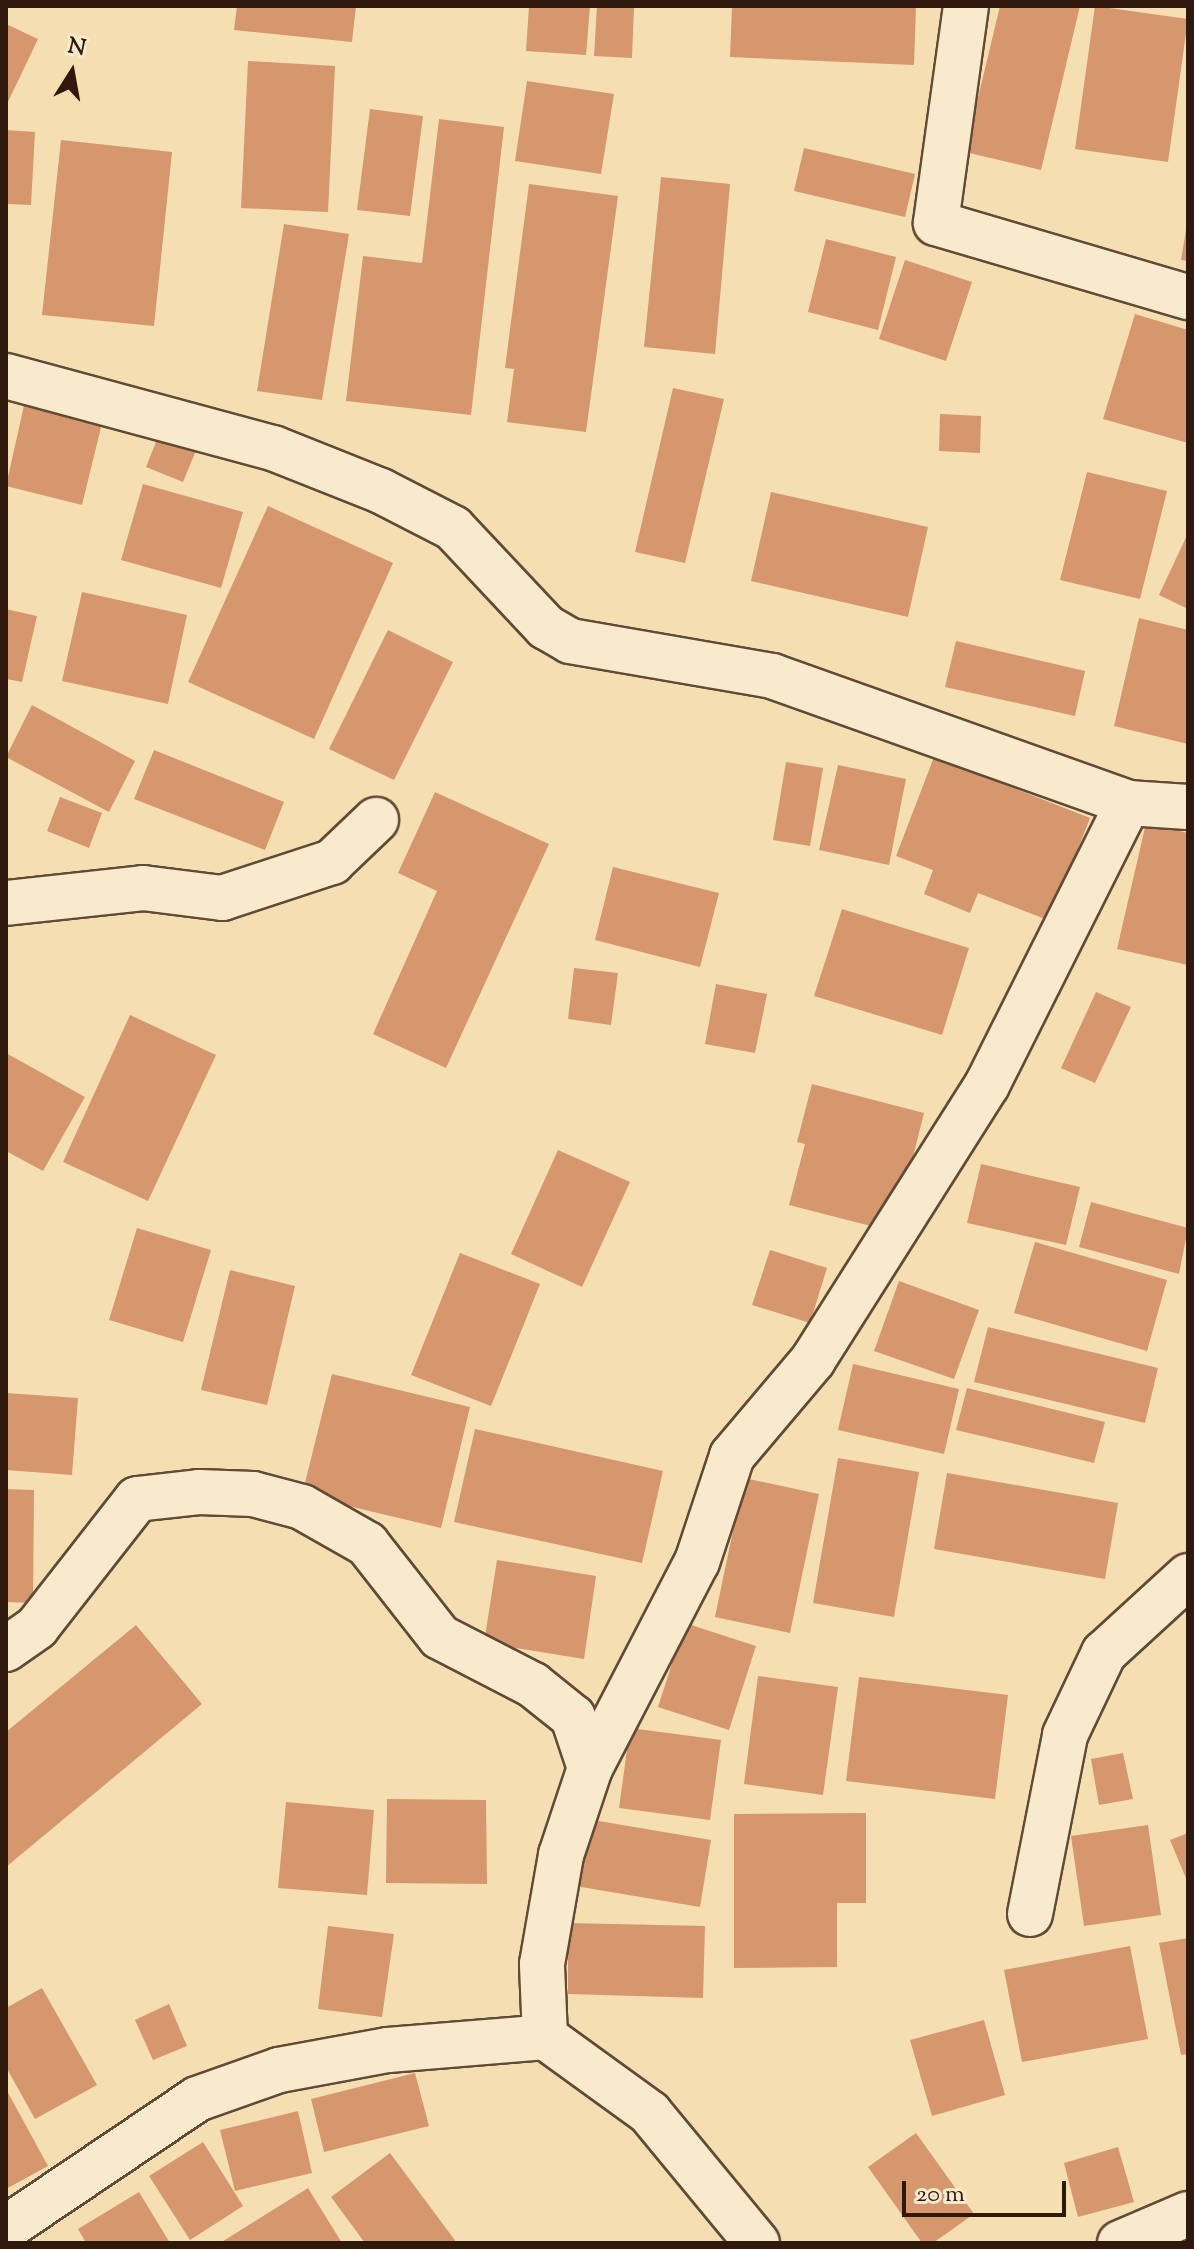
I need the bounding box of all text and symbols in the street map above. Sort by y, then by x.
text: N [65,31,88,66]
north arrow [32,32,112,112]
scale bar [906,2165,1070,2215]
text: 20 m [916,2178,965,2212]

